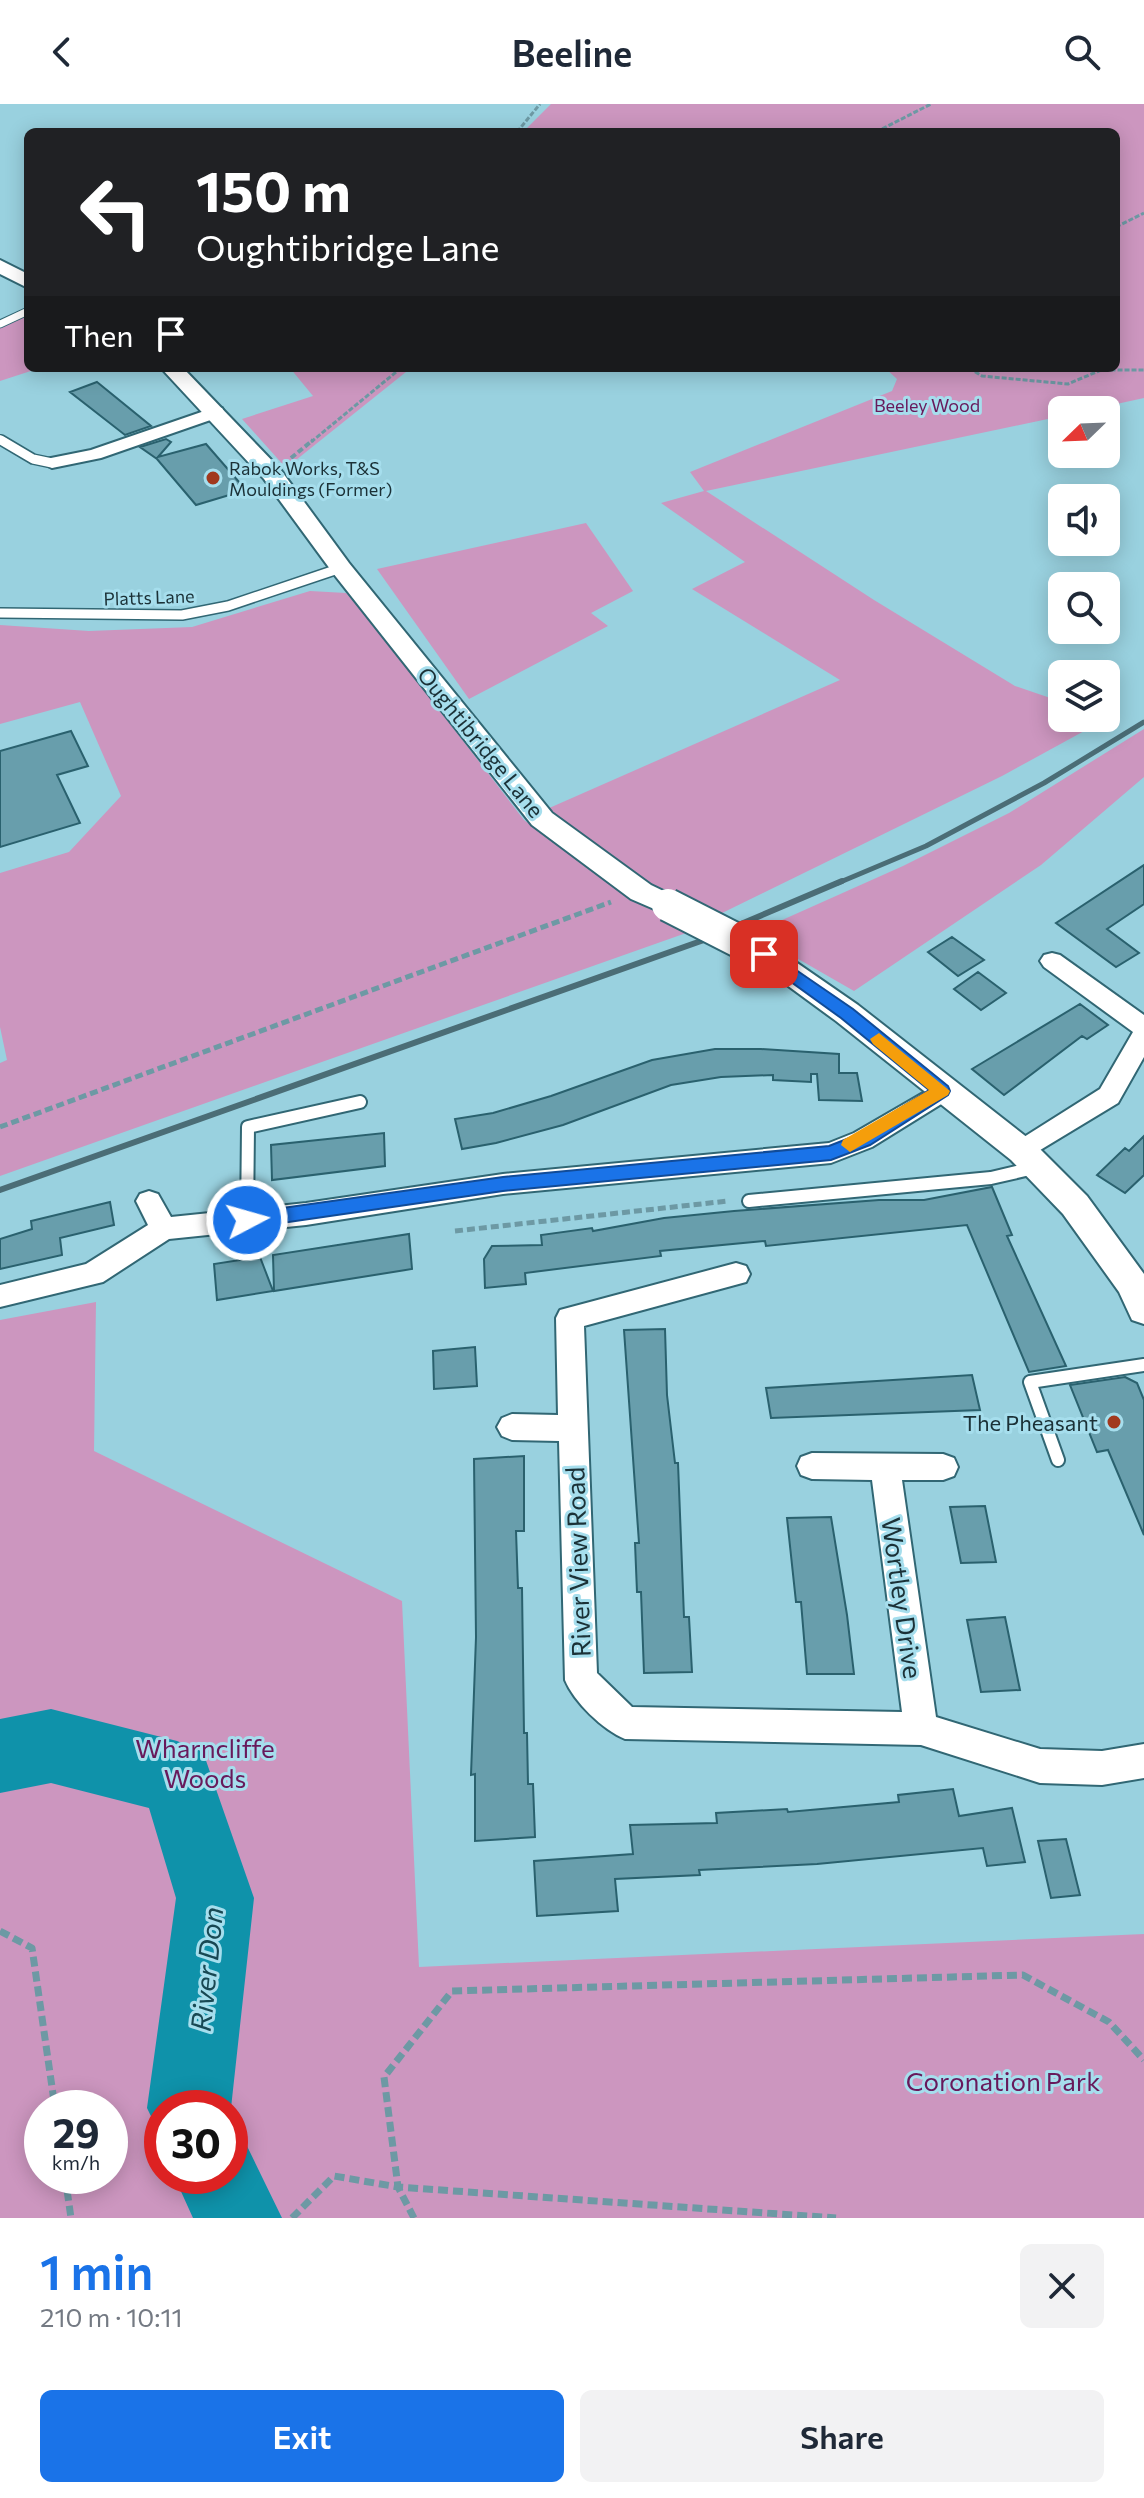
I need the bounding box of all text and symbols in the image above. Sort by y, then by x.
icon: back [40,30,84,74]
text: Beeline [512,30,632,74]
icon: search [1060,30,1104,74]
text: 150 m [196,155,351,224]
icon: left [64,160,168,264]
text: Oughtibridge Lane [196,224,499,268]
icon: arrive [149,312,193,356]
text: Then [64,316,133,353]
park label: Beeley Wood [874,394,980,416]
north arrow [1048,396,1120,468]
map controls [1048,396,1120,732]
place label: Rabok Works, T&S Mouldings (Former) [229,457,392,500]
marker: Rabok Works, T&S Mouldings (Former) [204,469,222,487]
button: sound [1048,484,1120,556]
button: search [1048,572,1120,644]
street label: Platts Lane [103,584,195,610]
button: layers [1048,660,1120,732]
street label: Oughtibridge Lane [412,661,550,823]
pin [730,920,798,988]
icon: arrive [742,932,786,976]
position arrow [205,1178,289,1262]
place label: The Pheasant [963,1409,1098,1436]
marker: The Pheasant [1105,1413,1123,1431]
street label: River View Road [558,1466,596,1658]
street label: Wortley Drive [876,1515,930,1681]
park label: Wharncliffe Woods [135,1732,275,1793]
water label: River Don [183,1905,229,2033]
park label: Coronation Park [906,2065,1100,2096]
speed limit sign: 30 [144,2090,248,2194]
text: 29 [52,2107,100,2156]
text: km/h [52,2150,100,2174]
text: 1 min [40,2241,153,2300]
button: close [1020,2244,1104,2328]
text: 210 m · 10:11 [40,2301,183,2332]
button: Exit [40,2390,564,2482]
button: Share [580,2390,1104,2482]

